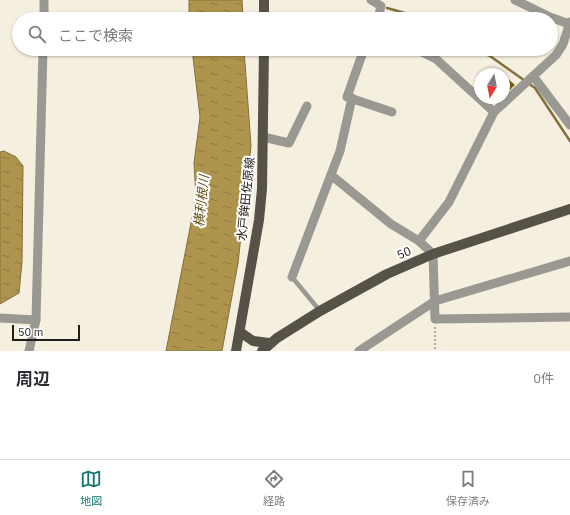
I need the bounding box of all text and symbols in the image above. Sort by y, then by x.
search box [12,12,558,56]
icon: search [26,23,48,45]
text: ここで検索 [58,26,133,45]
north arrow [474,68,510,104]
street label: 水戸鉾田佐原線 [234,156,257,242]
water label: 横利根川 [190,172,213,228]
street label: 50 [394,243,413,262]
scale bar [12,323,80,342]
text: 50 m [18,325,43,339]
text: 周辺 [16,368,50,390]
text: 0件 [533,370,554,387]
tab: 地図 [80,468,102,508]
tab: 経路 [263,468,285,508]
tab: 保存済み [446,468,490,508]

